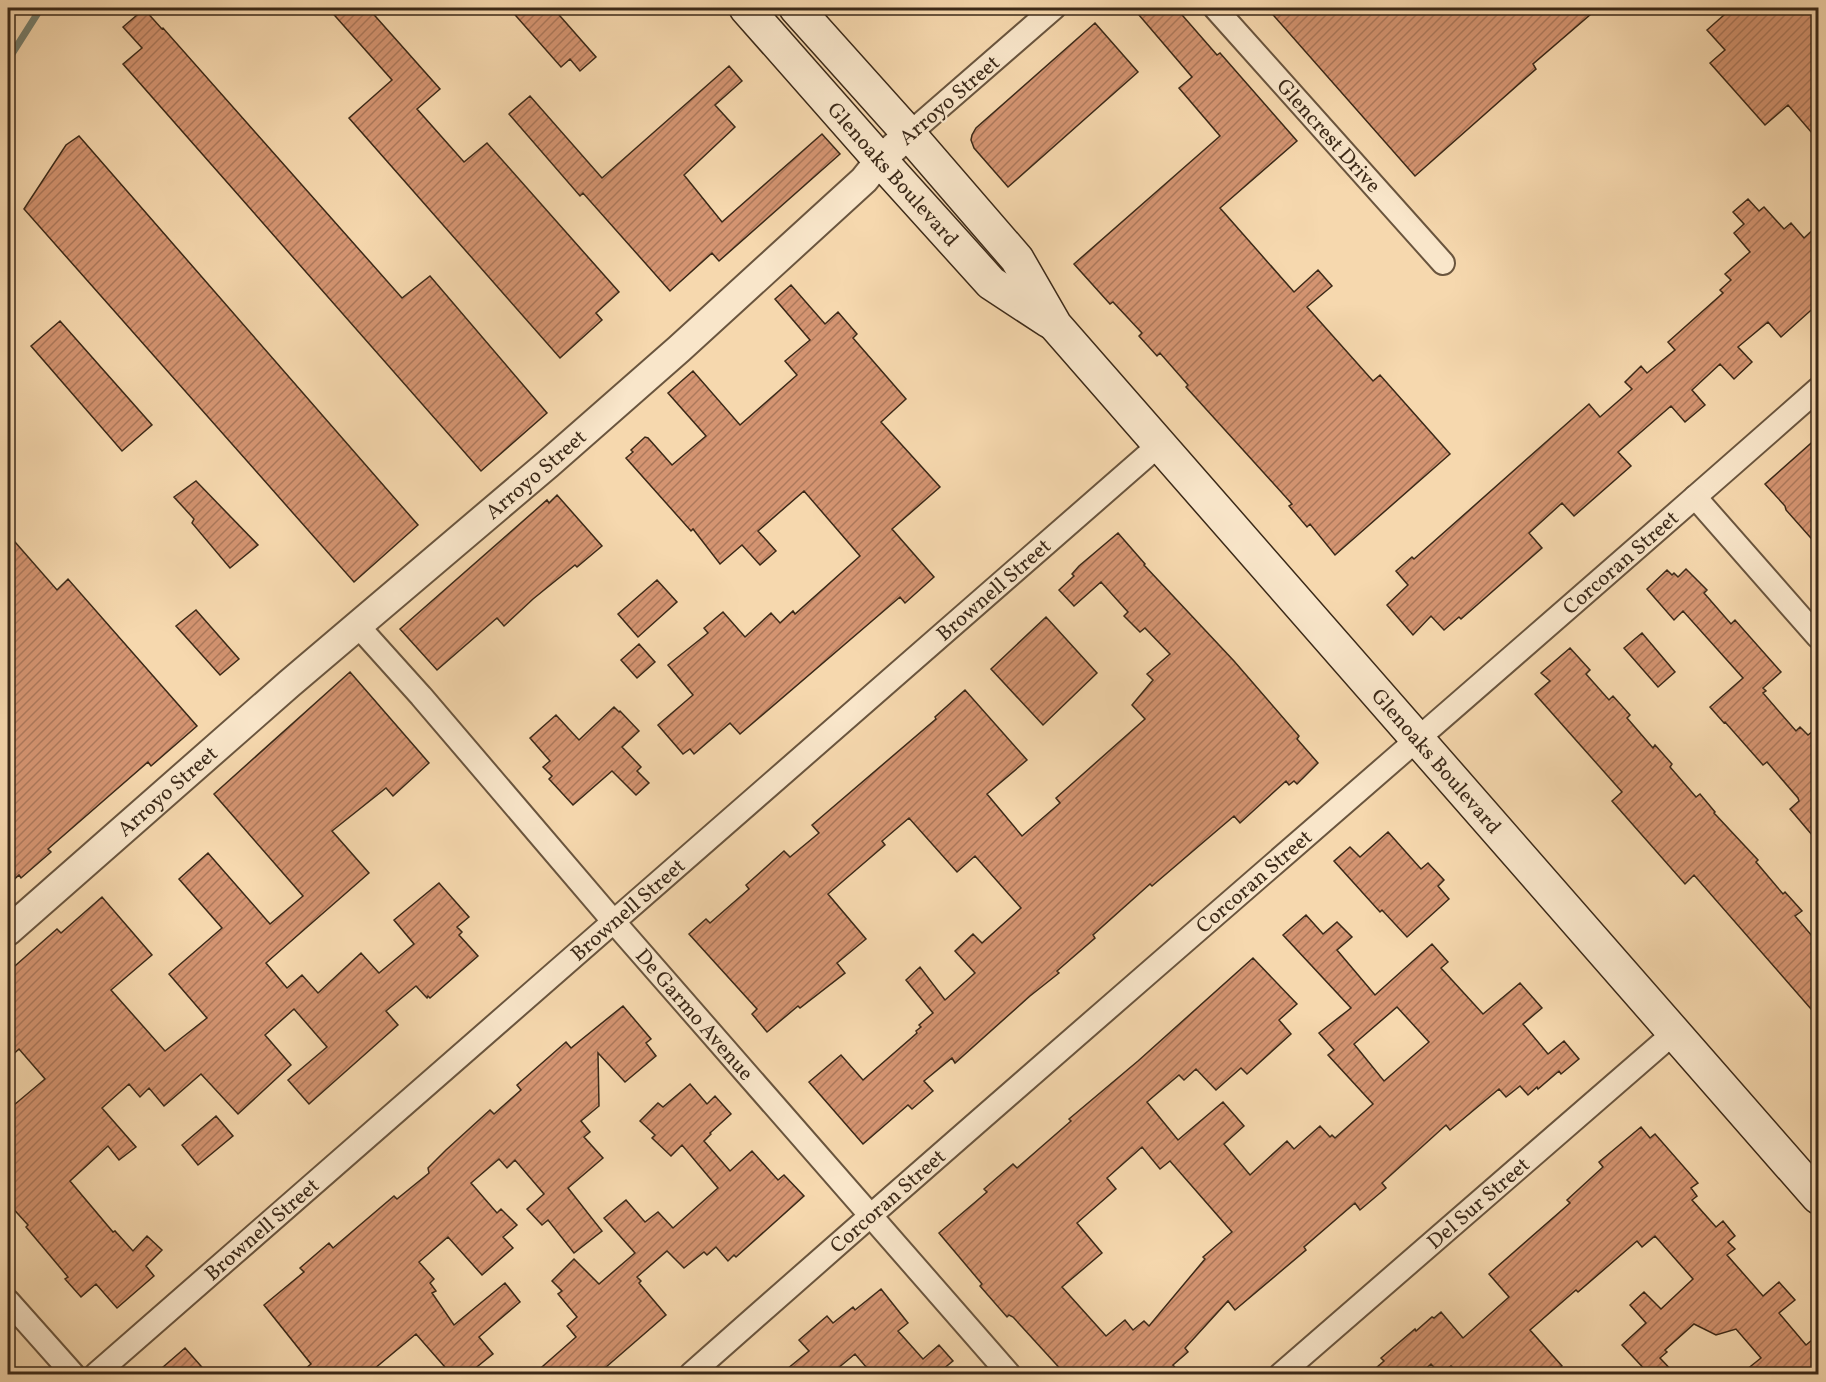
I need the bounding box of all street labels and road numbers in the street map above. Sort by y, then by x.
street label: Arroyo Street [893,49,1007,153]
street label: Glencrest Drive [1269,73,1387,200]
street label: Glenoaks Boulevard [820,97,965,254]
street label: Arroyo Street [480,424,594,527]
street label: Corcoran Street [1557,505,1686,622]
street label: Brownell Street [931,533,1058,649]
street label: Glenoaks Boulevard [1364,683,1507,841]
street label: Arroyo Street [112,740,225,844]
street label: Corcoran Street [1190,824,1319,941]
street label: Brownell Street [565,852,692,969]
street label: De Garmo Avenue [628,943,759,1088]
street label: Corcoran Street [824,1143,953,1261]
street label: Del Sur Street [1421,1151,1537,1257]
street label: Brownell Street [199,1172,326,1288]

